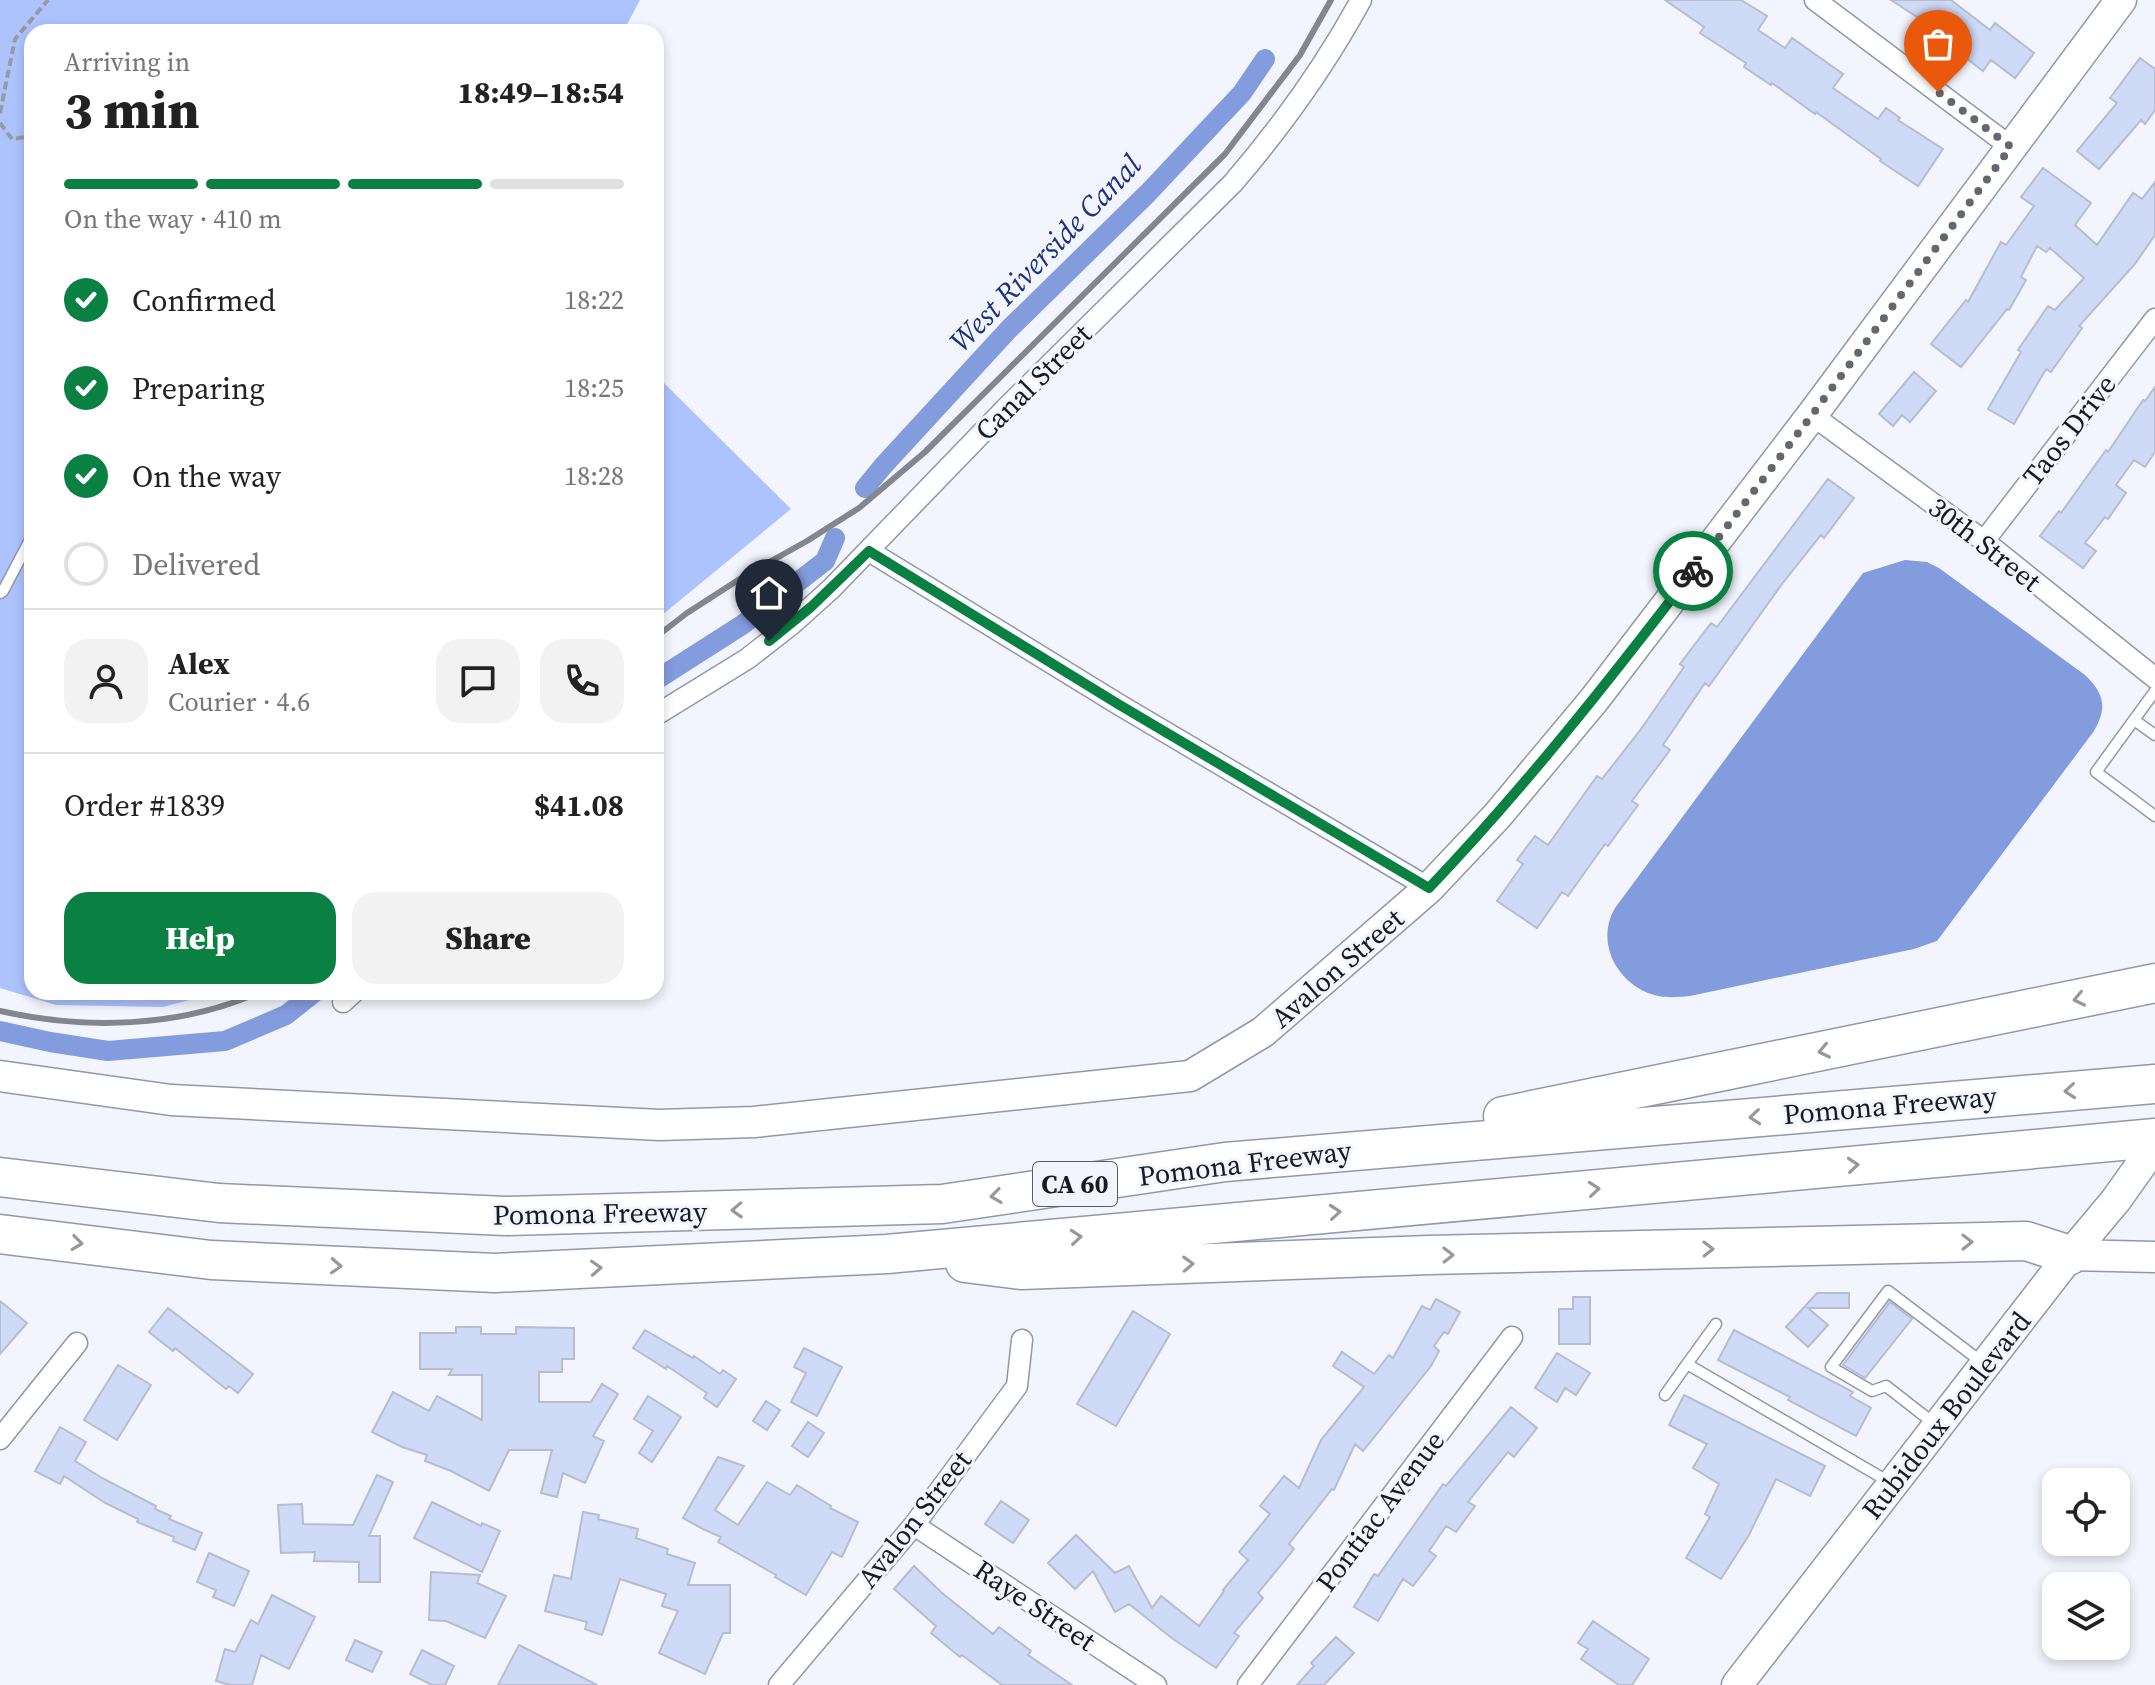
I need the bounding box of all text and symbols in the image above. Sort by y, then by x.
pin [1904,10,1972,92]
icon: bag [1916,22,1960,66]
text: Arriving in [64,44,190,80]
text: 18:49–18:54 [457,72,624,113]
text: 3 min [64,74,200,145]
water label: West Riverside Canal [940,145,1151,361]
text: On the way · 410 m [64,201,282,237]
icon: check [64,278,108,322]
text: Confirmed [132,280,276,321]
text: 18:22 [564,282,624,318]
street label: Canal Street [966,315,1100,449]
icon: check [64,366,108,410]
street label: Taos Drive [2014,366,2124,494]
text: Preparing [132,368,265,409]
text: 18:25 [564,370,624,406]
icon: check [64,454,108,498]
text: On the way [132,456,281,497]
text: 18:28 [564,458,624,494]
street label: 30th Street [1921,488,2050,600]
courier [1653,531,1733,611]
text: Delivered [132,544,260,585]
icon: bike [1671,549,1715,593]
pin [735,559,803,641]
icon: home [747,571,791,615]
button: person [64,639,148,723]
button: chat [436,639,520,723]
button: phone [540,639,624,723]
text: Alex [168,643,230,684]
text: Courier · 4.6 [168,684,310,720]
text: Order #1839 [64,785,225,826]
text: $41.08 [534,785,624,826]
button: Help [64,892,336,984]
button: Share [352,892,624,984]
street label: Avalon Street [1262,899,1412,1036]
one-way arrow [2072,989,2085,1006]
one-way arrow [1818,1042,1831,1059]
street label: Pomona Freeway [1782,1077,1999,1133]
one-way arrow [2063,1082,2076,1099]
one-way arrow [1748,1108,1761,1125]
street label: Pomona Freeway [1136,1131,1354,1195]
one-way arrow [1847,1157,1860,1174]
road number: CA 60 [1033,1162,1117,1206]
one-way arrow [1588,1180,1601,1197]
one-way arrow [989,1187,1003,1204]
street label: Pomona Freeway [492,1192,708,1234]
one-way arrow [730,1201,743,1218]
one-way arrow [1329,1203,1342,1220]
one-way arrow [1070,1229,1083,1246]
one-way arrow [1961,1234,1974,1251]
one-way arrow [71,1235,84,1252]
one-way arrow [1702,1240,1715,1257]
one-way arrow [1442,1246,1455,1263]
one-way arrow [1182,1255,1195,1272]
one-way arrow [330,1257,343,1274]
one-way arrow [590,1260,603,1277]
street label: Rubidoux Boulevard [1853,1303,2039,1527]
street label: Pontiac Avenue [1307,1423,1453,1599]
street label: Avalon Street [848,1442,980,1595]
map controls [2042,1468,2130,1660]
button: locate [2042,1468,2130,1556]
street label: Raye Street [967,1550,1104,1660]
button: layers [2042,1572,2130,1660]

